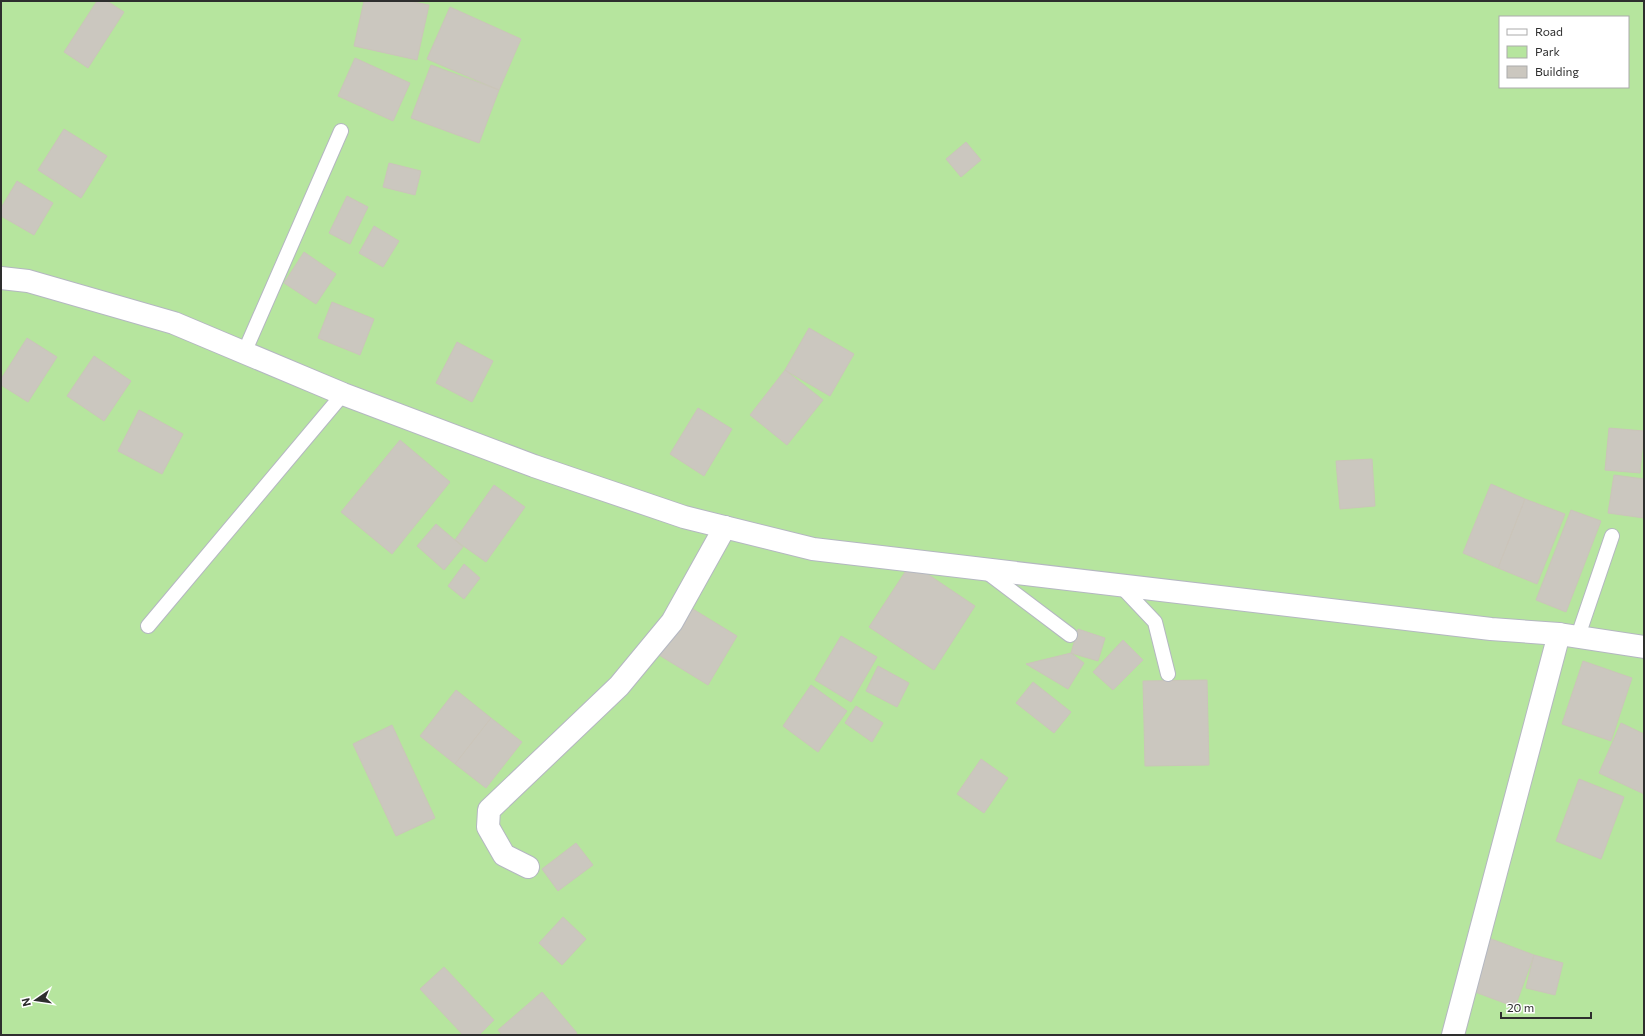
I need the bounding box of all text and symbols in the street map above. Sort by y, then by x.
legend [1499,16,1629,88]
text: Road [1535,24,1563,38]
text: Park [1535,44,1561,58]
text: Building [1535,64,1579,78]
north arrow [16,980,56,1020]
scale bar [1501,994,1591,1020]
text: N [19,997,33,1008]
text: 20 m [1507,1000,1534,1014]

